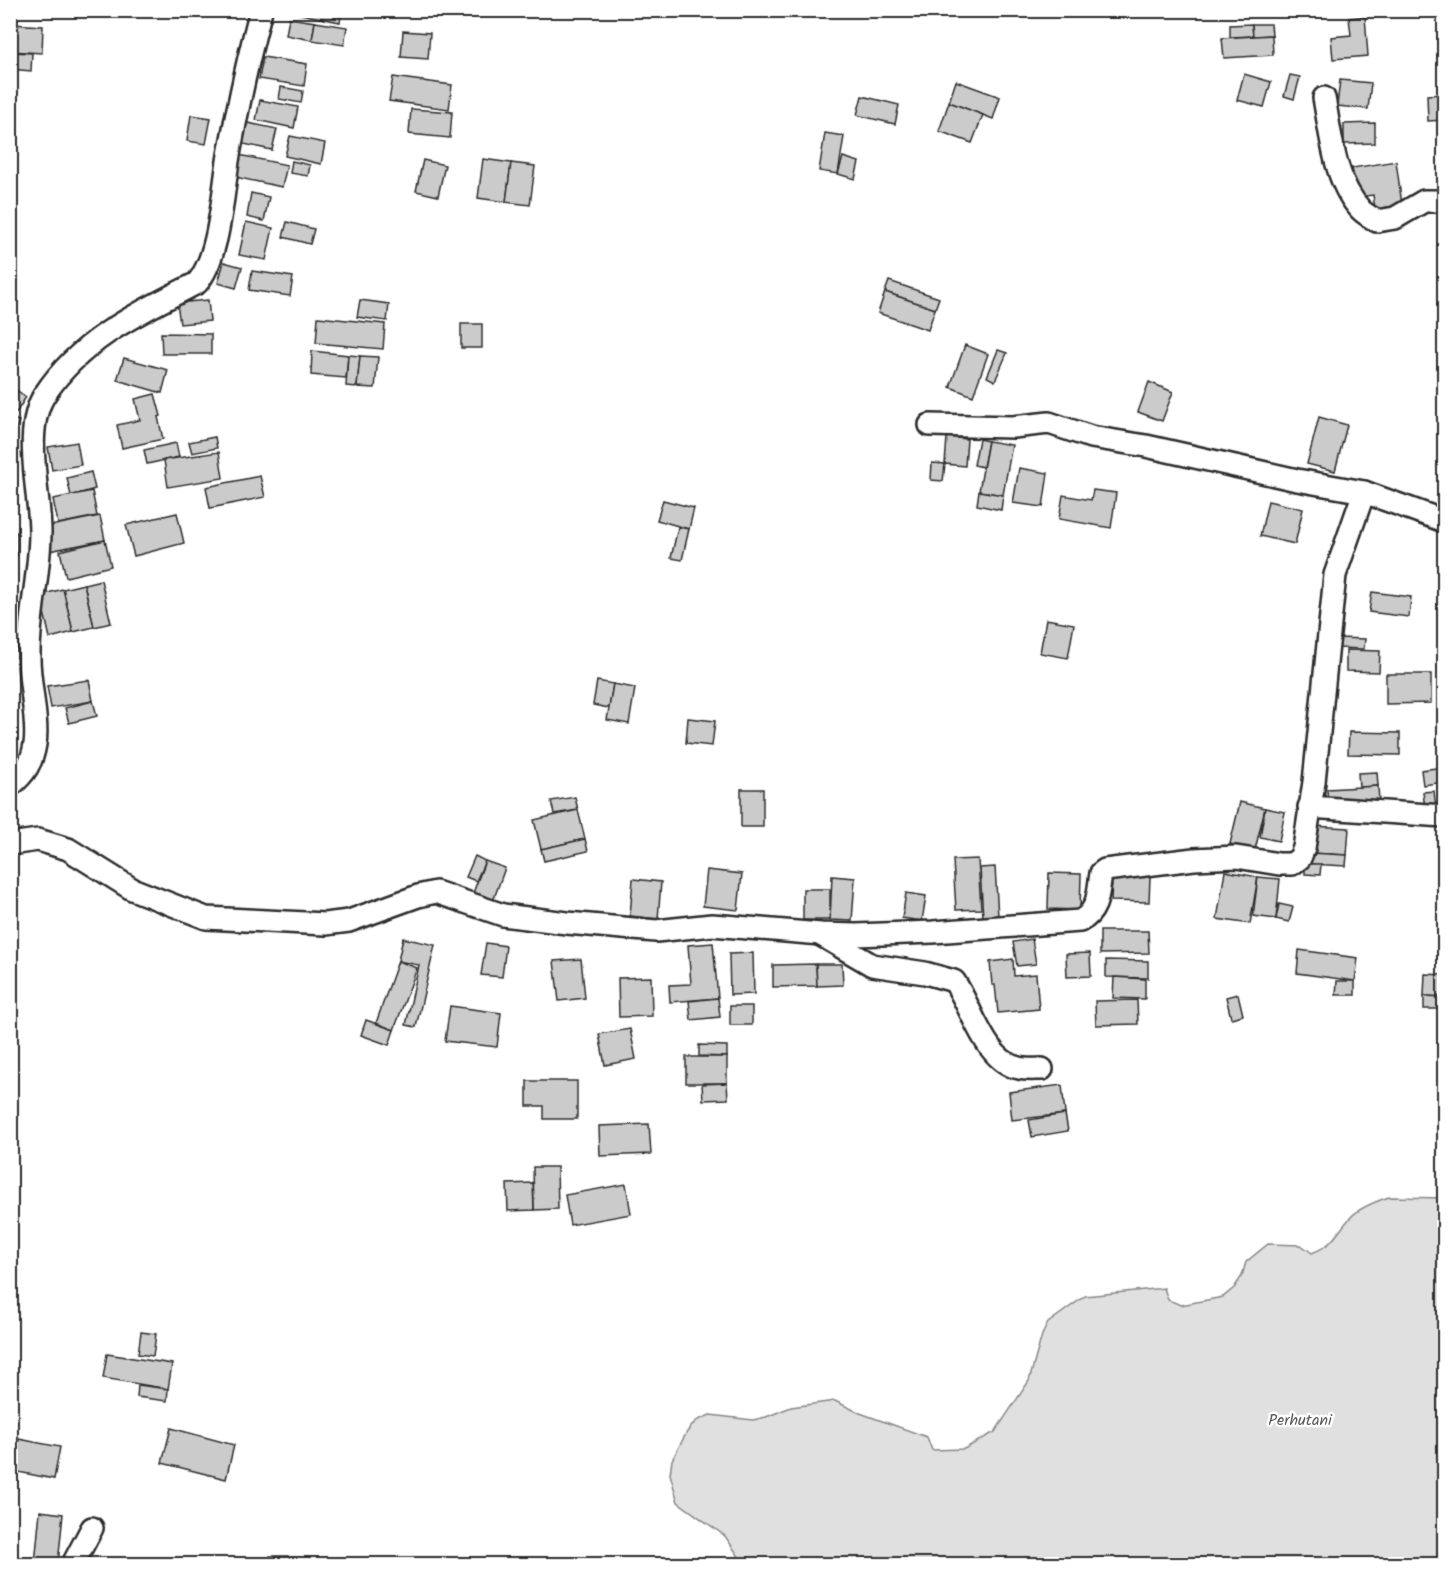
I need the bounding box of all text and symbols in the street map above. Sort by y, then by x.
park label: Perhutani [1268,1408,1333,1433]

